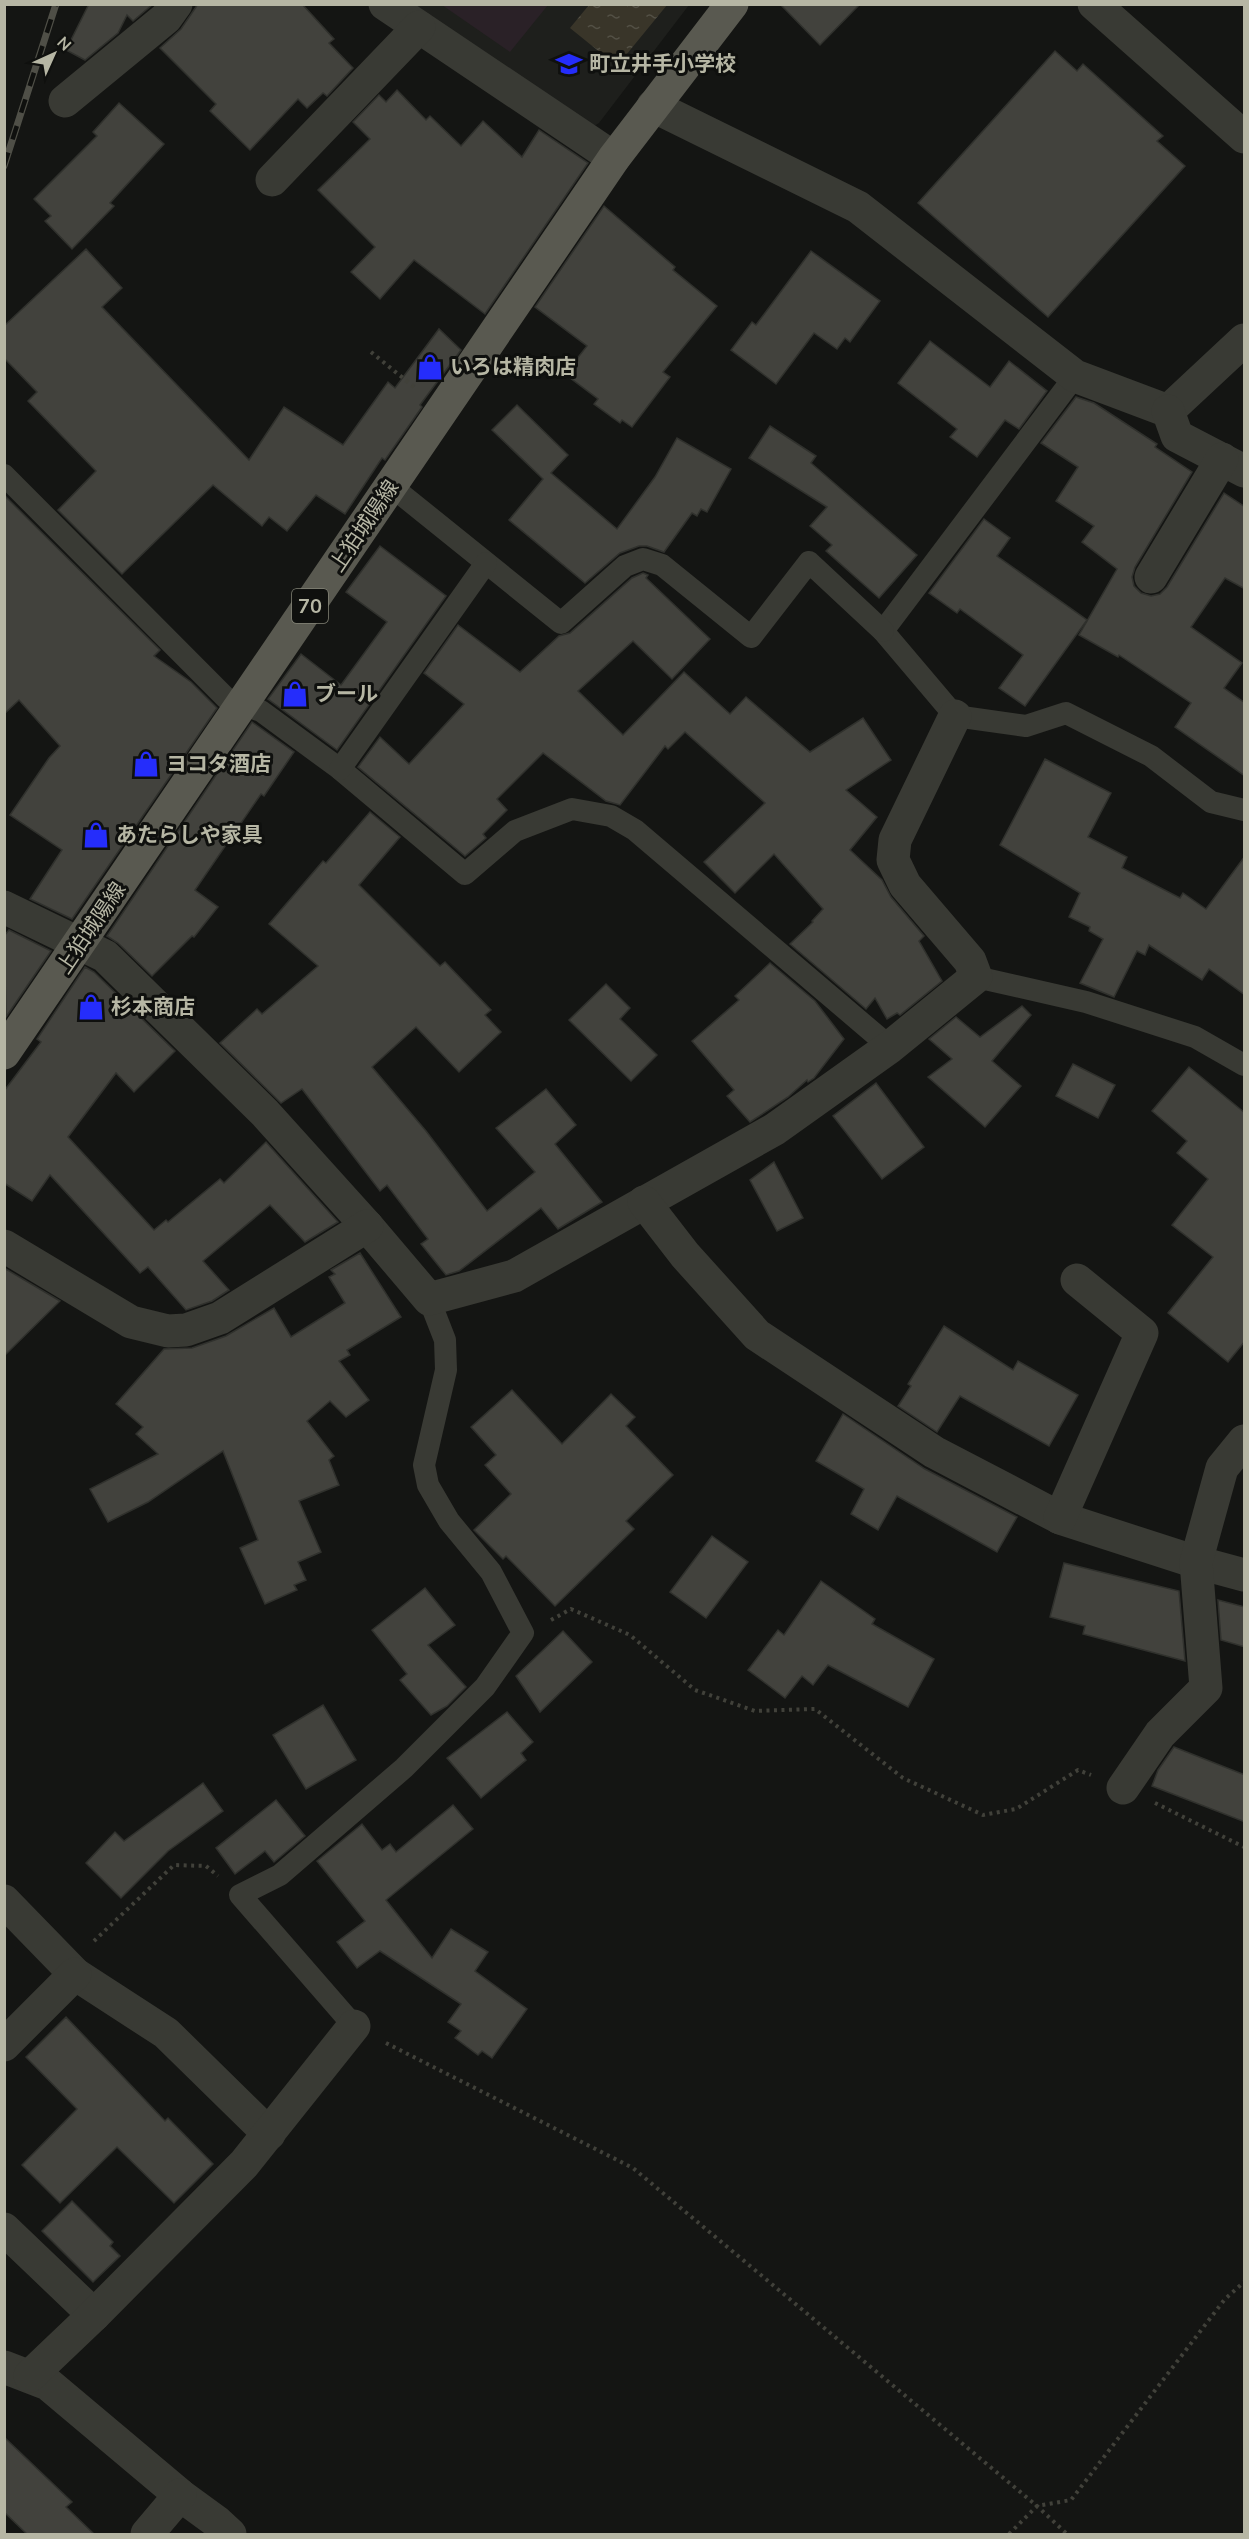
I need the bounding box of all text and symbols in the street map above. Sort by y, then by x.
north arrow [24,24,84,84]
text: N [53,32,76,55]
school or university icon: 町立井手小学校 [554,49,584,79]
place label: 町立井手小学校 [589,50,736,76]
shop icon: いろは精肉店 [415,352,445,382]
place label: いろは精肉店 [450,353,576,379]
street label: 上狛城陽線 [323,475,403,576]
road number: 70 [292,589,328,623]
shop icon: ブール [280,679,310,709]
place label: ブール [315,680,378,706]
shop icon: ヨコタ酒店 [131,749,161,779]
place label: ヨコタ酒店 [166,750,271,776]
shop icon: あたらしや家具 [81,820,111,850]
place label: あたらしや家具 [116,821,263,847]
street label: 上狛城陽線 [50,877,130,978]
shop icon: 杉本商店 [76,992,106,1022]
place label: 杉本商店 [111,993,195,1019]

